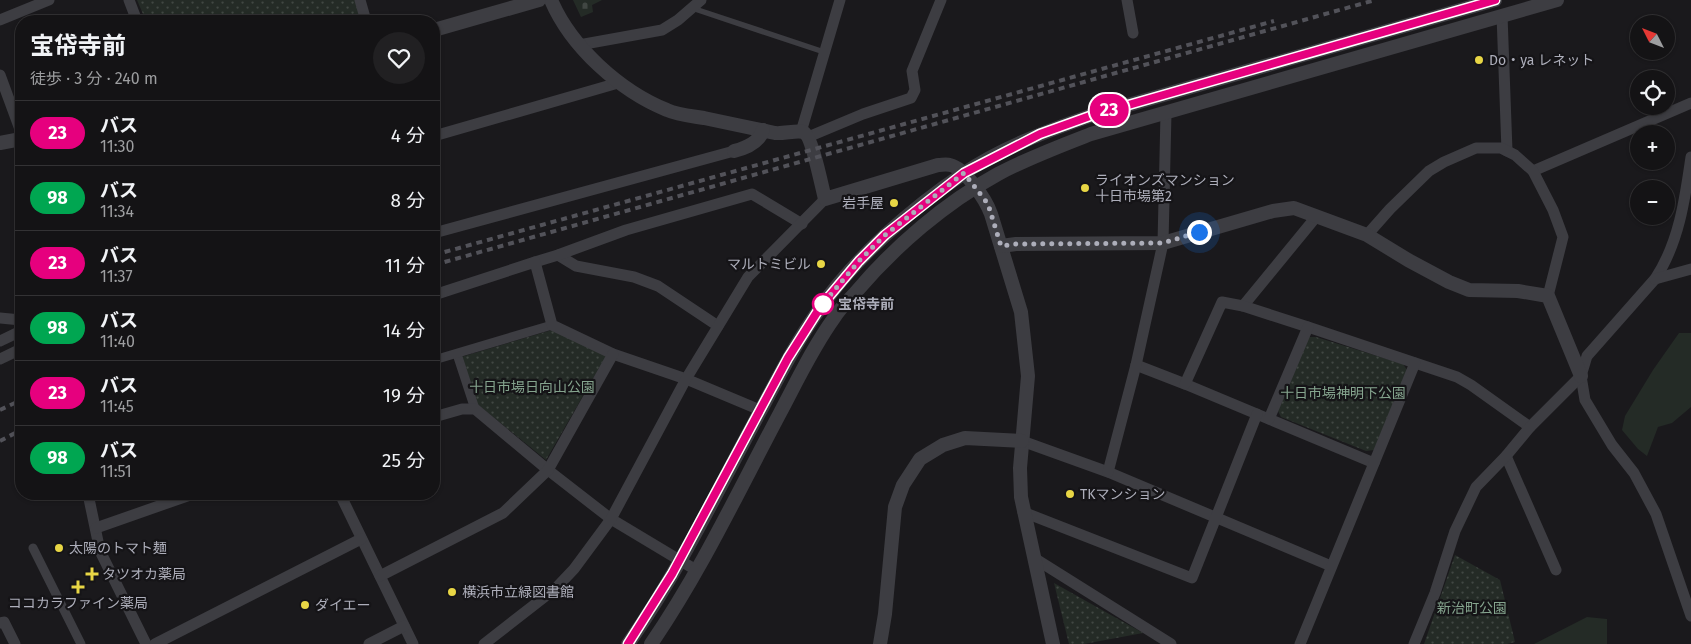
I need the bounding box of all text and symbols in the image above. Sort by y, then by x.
north arrow [1630,15,1675,60]
map controls [1630,15,1675,225]
text: 宝帒寺前 [30,32,126,60]
button: heart [373,32,425,84]
place label: Do・ya レネット [1489,52,1594,69]
marker: Do・ya レネット [1473,54,1485,66]
text: 徒歩 · 3 分 · 240 m [30,69,158,88]
button: locate [1630,70,1675,115]
line badge: 23 [1086,94,1132,126]
text: 23 [1100,99,1118,121]
text: バス [100,114,138,137]
text: 23 [48,122,67,144]
text: 4 分 [391,124,425,147]
button: + [1630,125,1675,170]
text: 11:30 [100,137,135,156]
place label: ライオンズマンション 十日市場第2 [1095,172,1235,205]
text: バス [100,179,138,202]
button: − [1630,180,1675,225]
marker: ライオンズマンション 十日市場第2 [1079,182,1091,194]
text: 98 [47,187,68,209]
text: 8 分 [390,189,425,212]
place label: 岩手屋 [842,195,884,212]
marker: 岩手屋 [888,197,900,209]
text: 11:34 [100,202,134,221]
your location [1187,220,1212,245]
text: バス [100,244,138,267]
text: 23 [48,252,67,274]
text: 11 分 [385,254,425,277]
place label: マルトミビル [727,256,811,273]
marker: マルトミビル [815,258,827,270]
text: 11:37 [100,267,133,286]
marker: 宝帒寺前 [812,293,834,315]
place label: 宝帒寺前 [838,296,894,313]
text: バス [100,309,138,332]
text: 98 [47,317,68,339]
text: 14 分 [383,319,425,342]
text: 11:40 [100,332,135,351]
text: バス [100,374,138,397]
park label: 十日市場日向山公園 [469,379,595,396]
text: 23 [48,382,67,404]
text: 19 分 [383,384,425,407]
park label: 十日市場神明下公園 [1280,385,1406,402]
text: 11:45 [100,397,134,416]
text: バス [100,439,138,462]
text: 98 [47,447,68,469]
text: 25 分 [382,449,425,472]
text: 11:51 [100,462,132,481]
place label: TKマンション [1080,486,1165,503]
marker: TKマンション [1064,488,1076,500]
place label: 太陽のトマト麺 [69,540,167,557]
marker: 太陽のトマト麺 [53,542,65,554]
place label: タツオカ薬局 [102,566,186,583]
marker: タツオカ薬局 [86,568,98,580]
marker: ココカラファイン薬局 [72,581,84,593]
place label: 横浜市立緑図書館 [462,584,574,601]
marker: 横浜市立緑図書館 [446,586,458,598]
place label: ココカラファイン薬局 [8,595,148,612]
place label: ダイエー [315,597,371,614]
marker: ダイエー [299,599,311,611]
park label: 新治町公園 [1437,600,1507,617]

